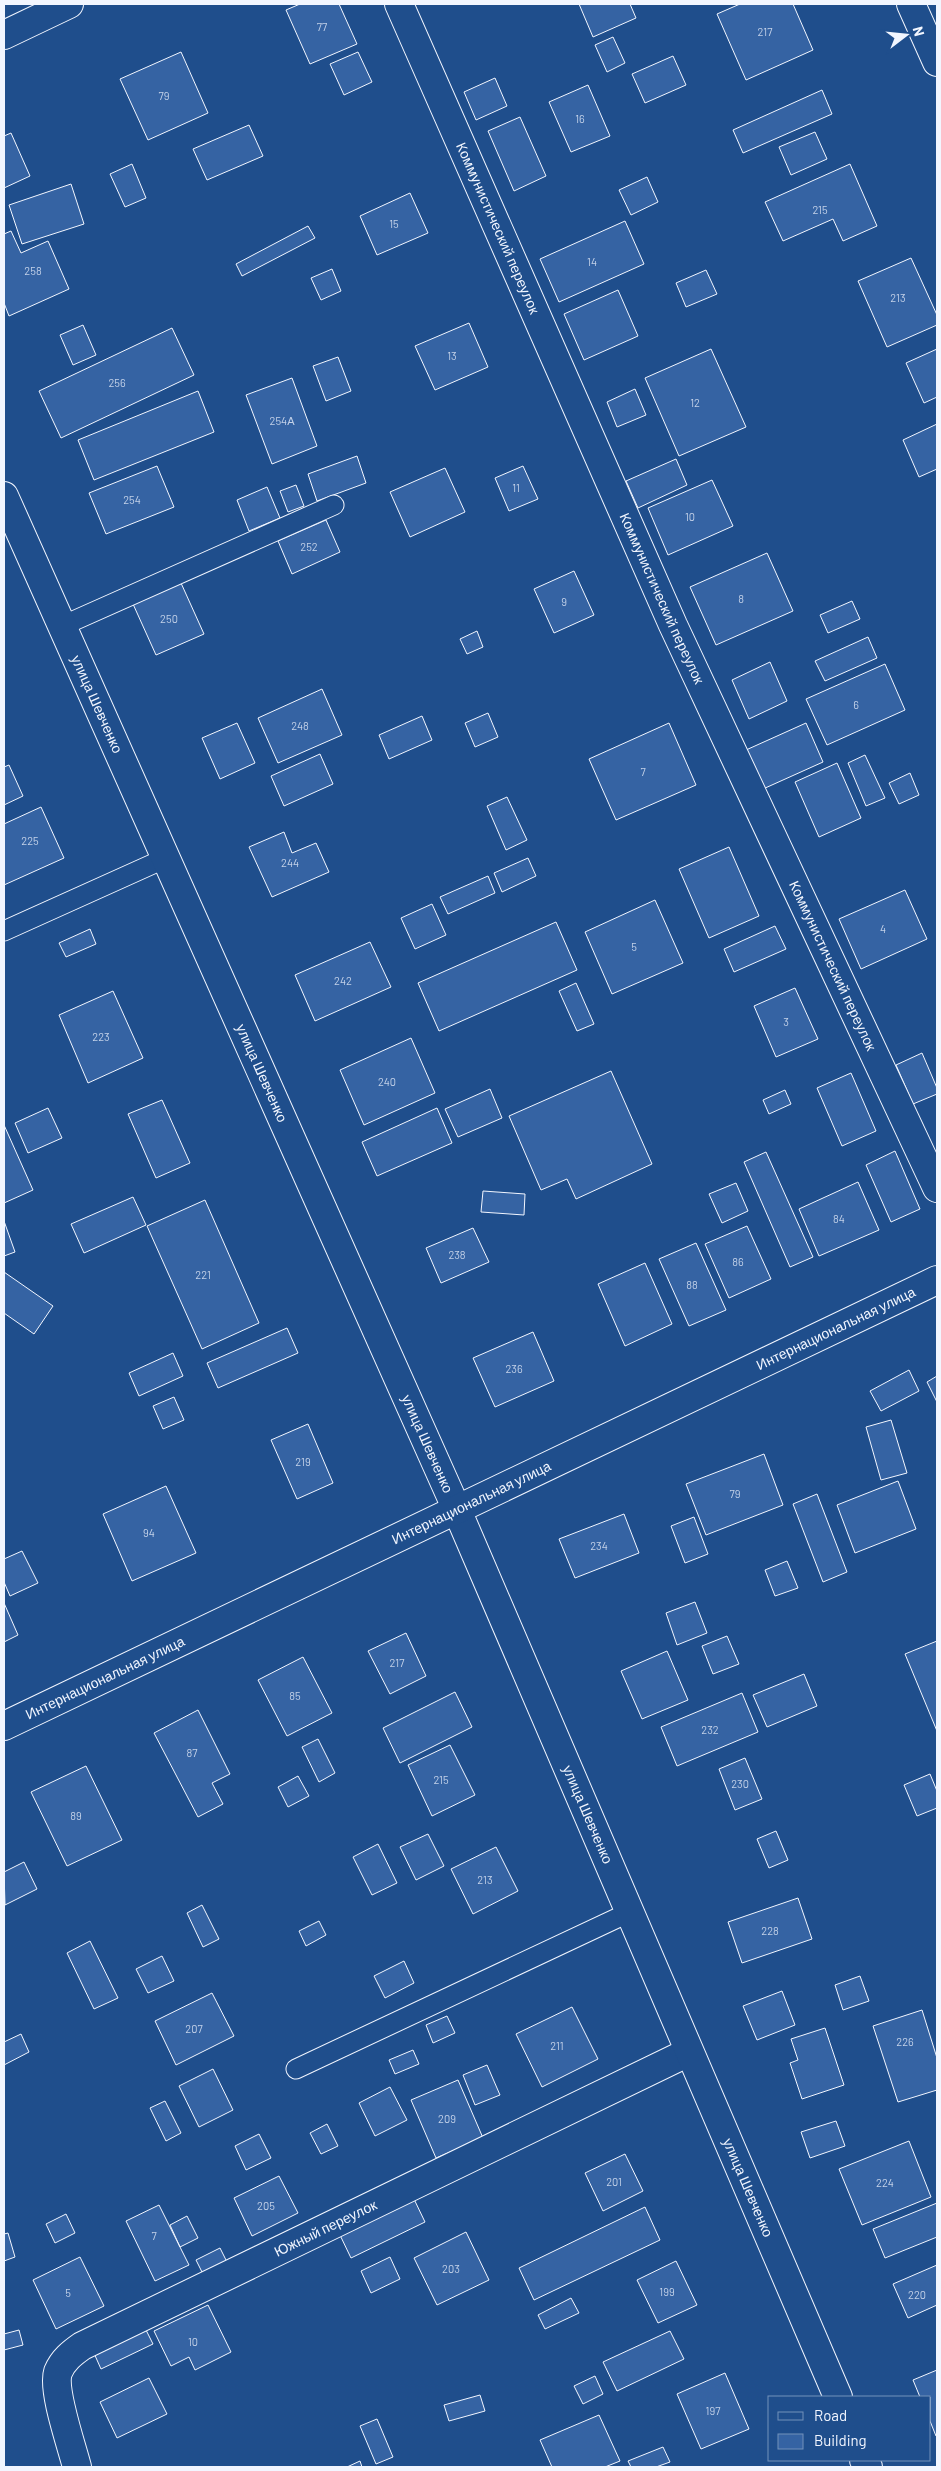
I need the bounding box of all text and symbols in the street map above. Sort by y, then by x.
north arrow [881,10,931,60]
house number: 77 [317,20,327,33]
text: N [910,24,928,38]
house number: 217 [758,25,772,38]
house number: 79 [159,89,170,102]
house number: 16 [575,112,585,125]
street label: Коммунистический переулок [453,140,544,317]
house number: 215 [812,203,828,216]
house number: 15 [389,217,399,230]
house number: 14 [587,255,597,268]
house number: 258 [24,264,42,277]
house number: 213 [890,291,906,304]
house number: 13 [447,349,457,362]
house number: 256 [108,376,126,389]
house number: 12 [690,396,700,409]
house number: 254А [270,414,295,427]
house number: 11 [512,481,520,494]
house number: 254 [123,493,141,506]
street label: Коммунистический переулок [617,510,709,687]
house number: 10 [685,510,695,523]
house number: 252 [300,540,318,553]
house number: 8 [738,592,744,605]
house number: 9 [561,595,567,608]
house number: 250 [160,612,178,625]
street label: улица Шевченко [68,652,127,756]
house number: 6 [853,698,859,711]
house number: 248 [291,719,309,732]
house number: 7 [640,765,646,778]
house number: 225 [21,834,39,847]
house number: 244 [281,856,299,869]
street label: Коммунистический переулок [786,878,881,1054]
house number: 4 [880,922,886,935]
house number: 5 [631,940,637,953]
house number: 242 [334,974,352,987]
house number: 3 [783,1015,789,1028]
street label: улица Шевченко [233,1021,292,1125]
house number: 223 [92,1030,110,1043]
house number: 240 [378,1075,396,1088]
house number: 84 [833,1212,845,1225]
house number: 238 [448,1248,466,1261]
house number: 86 [732,1255,744,1268]
house number: 221 [195,1268,211,1281]
house number: 88 [686,1278,698,1291]
street label: Интернациональная улица [753,1283,918,1373]
house number: 236 [505,1362,523,1375]
street label: улица Шевченко [399,1392,457,1495]
house number: 219 [295,1455,311,1468]
street label: Интернациональная улица [389,1457,554,1547]
house number: 79 [730,1487,741,1500]
house number: 94 [143,1526,155,1539]
house number: 234 [590,1539,608,1552]
street label: Интернациональная улица [23,1632,187,1723]
house number: 217 [390,1656,404,1669]
house number: 85 [289,1689,301,1702]
house number: 232 [701,1723,719,1736]
house number: 87 [187,1746,197,1759]
street label: улица Шевченко [560,1762,617,1866]
house number: 215 [433,1773,449,1786]
house number: 230 [731,1777,749,1790]
house number: 89 [70,1809,82,1822]
house number: 213 [477,1873,493,1886]
house number: 228 [761,1924,779,1937]
house number: 207 [185,2022,203,2035]
house number: 226 [896,2035,914,2048]
house number: 211 [550,2039,564,2052]
house number: 209 [438,2112,456,2125]
street label: улица Шевченко [720,2135,777,2239]
house number: 201 [606,2175,622,2188]
house number: 224 [876,2176,894,2189]
street label: Южный переулок [271,2195,380,2260]
house number: 205 [257,2199,275,2212]
house number: 7 [151,2229,157,2242]
house number: 203 [442,2262,460,2275]
house number: 199 [659,2285,675,2298]
house number: 5 [65,2286,71,2299]
house number: 220 [908,2288,926,2301]
house number: 10 [188,2335,198,2348]
legend [768,2396,931,2461]
house number: 197 [706,2404,720,2417]
text: Road [814,2406,847,2424]
text: Building [814,2431,867,2449]

